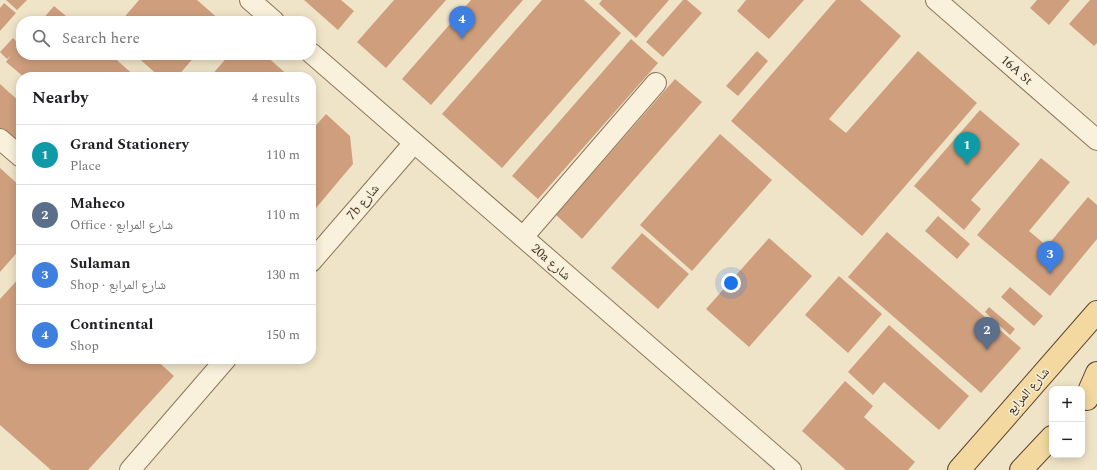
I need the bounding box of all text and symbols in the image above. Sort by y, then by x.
pin: 4 [449,6,475,39]
search box [16,16,316,60]
icon: search [30,27,52,49]
text: Search here [62,27,140,50]
street label: 16A St [996,50,1038,90]
text: Nearby [32,85,88,111]
text: 4 results [252,88,300,108]
pin: 1 [954,132,980,165]
text: Grand Stationery [70,133,189,156]
text: 1 [41,145,49,165]
text: 110 m [266,145,300,165]
text: Place [70,156,101,176]
street label: 7b شارع [342,180,384,224]
text: Maheco [70,192,125,215]
text: 2 [41,205,49,225]
text: 110 m [266,205,300,225]
text: Office · شارع المرابع [70,215,173,235]
street label: 20a شارع [527,239,575,285]
pin: 3 [1037,241,1063,274]
text: Sulaman [70,252,131,275]
text: 3 [41,265,49,285]
text: 130 m [266,265,300,285]
your location [721,273,741,293]
text: Shop · شارع المرابع [70,275,166,295]
text: Continental [70,313,153,336]
pin: 2 [974,317,1000,350]
text: 4 [41,325,49,345]
text: 150 m [266,325,300,345]
text: Shop [70,336,99,356]
street label: شارع المرابع [1002,363,1054,419]
map controls [1049,386,1085,458]
button: + [1049,386,1085,422]
button: − [1049,422,1085,458]

